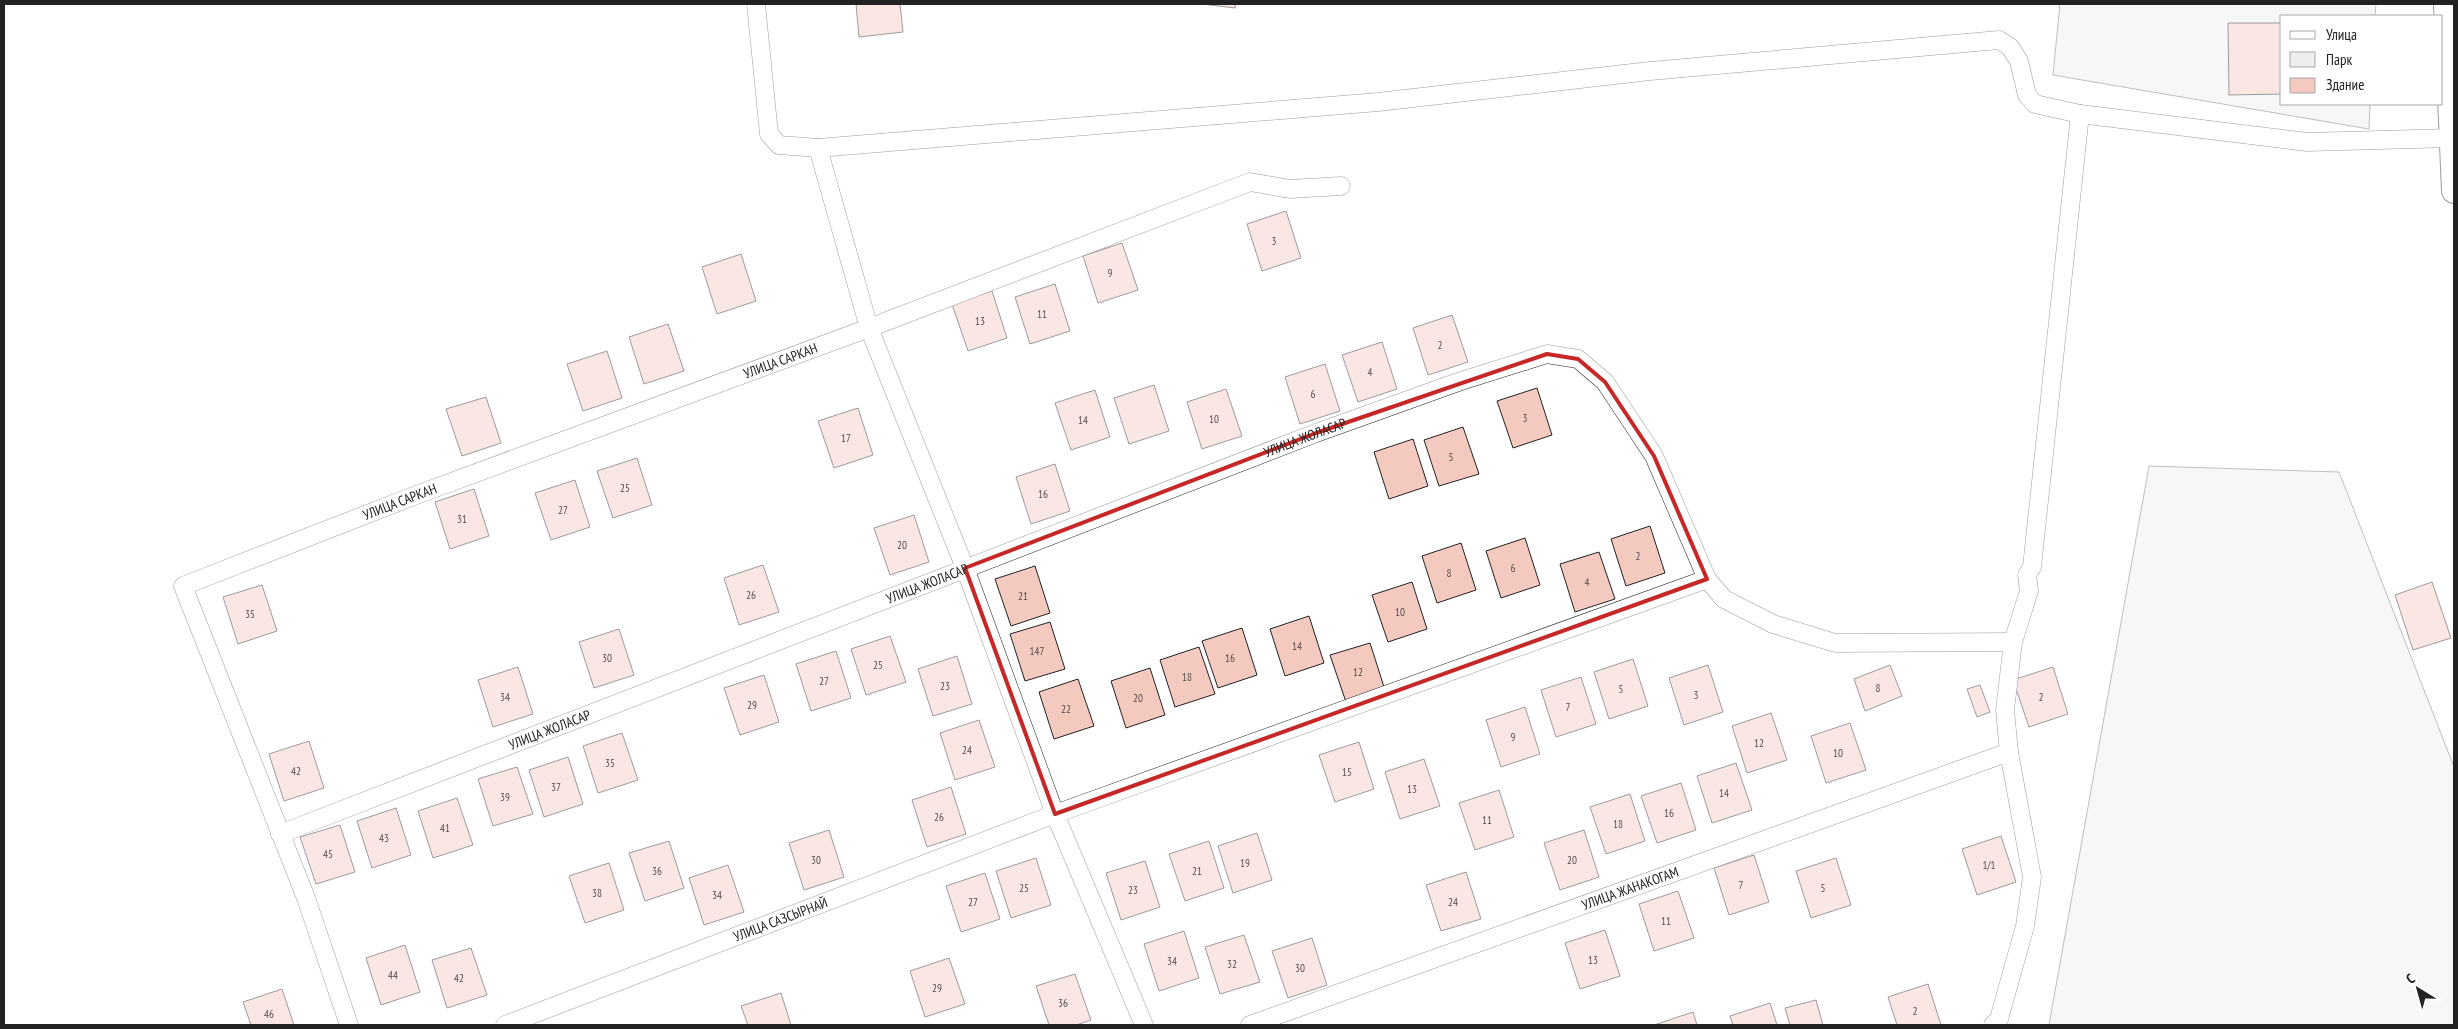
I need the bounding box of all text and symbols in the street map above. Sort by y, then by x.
legend [2280,15,2443,105]
text: Улица [2326,25,2357,44]
text: Парк [2326,50,2352,69]
text: Здание [2326,75,2364,94]
house number: 3 [1272,234,1277,248]
house number: 9 [1108,266,1113,280]
house number: 11 [1037,307,1047,321]
house number: 13 [975,314,985,328]
house number: 2 [1438,338,1443,352]
street label: УЛИЦА САРКАН [741,339,820,383]
house number: 4 [1368,365,1373,379]
house number: 6 [1311,387,1316,401]
house number: 3 [1523,411,1528,425]
house number: 10 [1209,412,1219,426]
house number: 14 [1078,413,1088,427]
street label: УЛИЦА ЖОЛАСАР [1261,414,1349,461]
house number: 17 [841,431,851,445]
house number: 5 [1449,450,1454,464]
street label: УЛИЦА САРКАН [360,479,439,524]
house number: 25 [620,481,630,495]
house number: 16 [1038,487,1048,501]
house number: 27 [558,503,568,517]
house number: 31 [457,512,467,526]
house number: 20 [897,538,907,552]
house number: 2 [1636,549,1641,563]
street label: УЛИЦА ЖОЛАСАР [884,559,971,608]
house number: 6 [1511,561,1516,575]
house number: 8 [1447,566,1452,580]
house number: 4 [1585,575,1590,589]
house number: 26 [746,588,756,602]
house number: 21 [1018,589,1028,603]
house number: 10 [1395,605,1405,619]
house number: 35 [245,607,255,621]
house number: 14 [1292,639,1302,653]
house number: 147 [1030,644,1044,658]
house number: 30 [602,651,612,665]
house number: 16 [1225,651,1235,665]
house number: 25 [873,658,883,672]
house number: 12 [1353,665,1363,679]
house number: 18 [1182,670,1192,684]
house number: 27 [819,674,829,688]
house number: 23 [940,679,950,693]
house number: 8 [1876,681,1881,695]
house number: 5 [1619,682,1624,696]
house number: 3 [1694,688,1699,702]
house number: 34 [500,690,510,704]
house number: 2 [2039,690,2044,704]
house number: 20 [1133,691,1143,705]
house number: 29 [747,698,757,712]
house number: 7 [1566,700,1571,714]
house number: 22 [1061,702,1071,716]
street label: УЛИЦА ЖОЛАСАР [506,706,593,754]
house number: 9 [1511,730,1516,744]
house number: 12 [1754,736,1764,750]
house number: 24 [962,743,972,757]
house number: 10 [1833,746,1843,760]
house number: 35 [605,756,615,770]
house number: 42 [291,764,301,778]
house number: 15 [1342,765,1352,779]
house number: 37 [551,780,561,794]
house number: 13 [1407,782,1417,796]
house number: 14 [1719,786,1729,800]
house number: 39 [500,790,510,804]
house number: 16 [1664,806,1674,820]
house number: 26 [934,810,944,824]
house number: 11 [1482,813,1492,827]
house number: 18 [1613,817,1623,831]
house number: 41 [440,821,450,835]
house number: 43 [379,831,389,845]
house number: 45 [323,847,333,861]
house number: 30 [811,853,821,867]
house number: 20 [1567,853,1577,867]
house number: 19 [1240,856,1250,870]
house number: 1/1 [1982,858,1996,872]
street label: УЛИЦА ЖАНАКОГАМ [1579,863,1681,914]
house number: 36 [652,864,662,878]
house number: 21 [1192,864,1202,878]
house number: 7 [1739,878,1744,892]
house number: 25 [1019,881,1029,895]
house number: 5 [1821,881,1826,895]
house number: 23 [1128,883,1138,897]
house number: 38 [592,886,602,900]
house number: 34 [712,888,722,902]
street label: УЛИЦА САЗСЫРНАЙ [731,893,830,946]
house number: 27 [968,895,978,909]
house number: 24 [1448,895,1458,909]
house number: 11 [1661,914,1671,928]
house number: 13 [1588,953,1598,967]
house number: 34 [1167,954,1177,968]
house number: 32 [1227,957,1237,971]
house number: 30 [1295,961,1305,975]
north arrow [2393,964,2443,1014]
house number: 44 [388,968,398,982]
text: С [2402,969,2419,988]
house number: 42 [454,971,464,985]
house number: 29 [932,981,942,995]
house number: 36 [1058,996,1068,1010]
house number: 2 [1913,1004,1918,1018]
house number: 46 [264,1007,274,1021]

